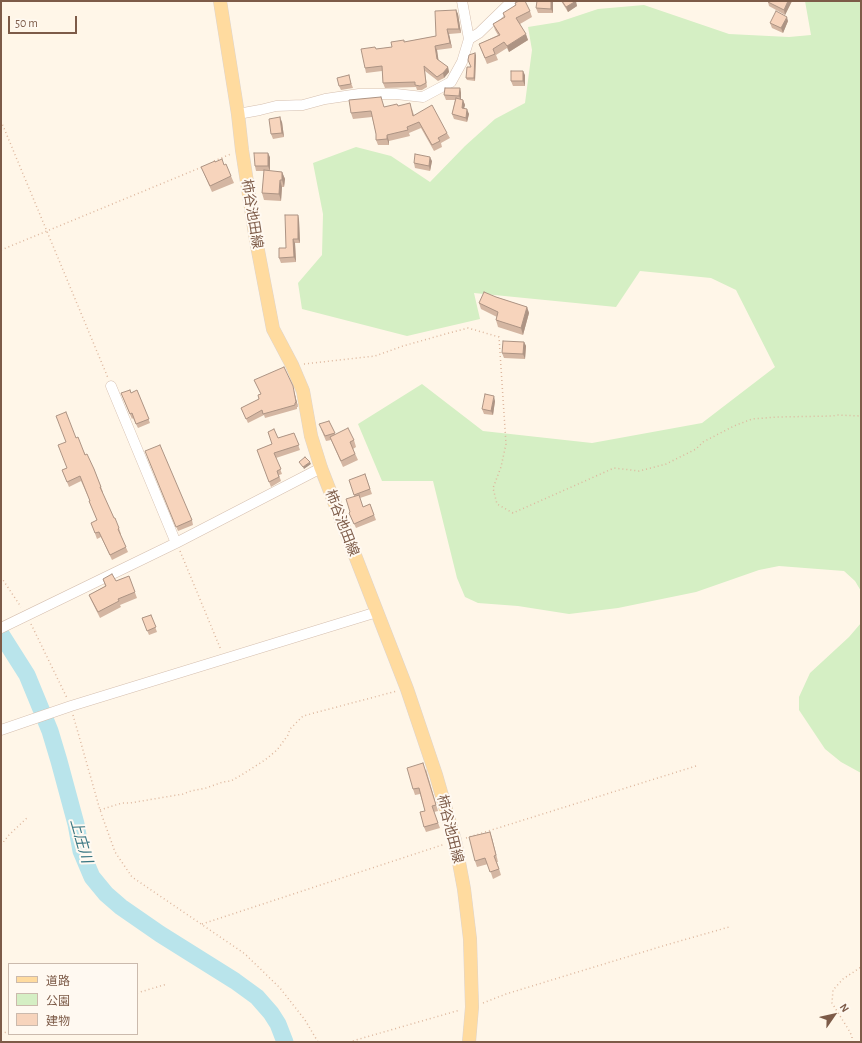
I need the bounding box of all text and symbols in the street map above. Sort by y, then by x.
scale bar [10,8,79,34]
text: 50 m [15,17,38,29]
street label: 柿谷池田線 [238,178,266,250]
street label: 柿谷池田線 [322,487,362,559]
street label: 柿谷池田線 [433,793,467,865]
water label: 上庄川 [66,817,96,865]
legend [8,963,138,1035]
text: 道路 [46,975,70,987]
text: 公園 [46,995,70,1007]
north arrow [814,995,854,1035]
text: N [838,1002,851,1014]
text: 建物 [46,1015,70,1027]

